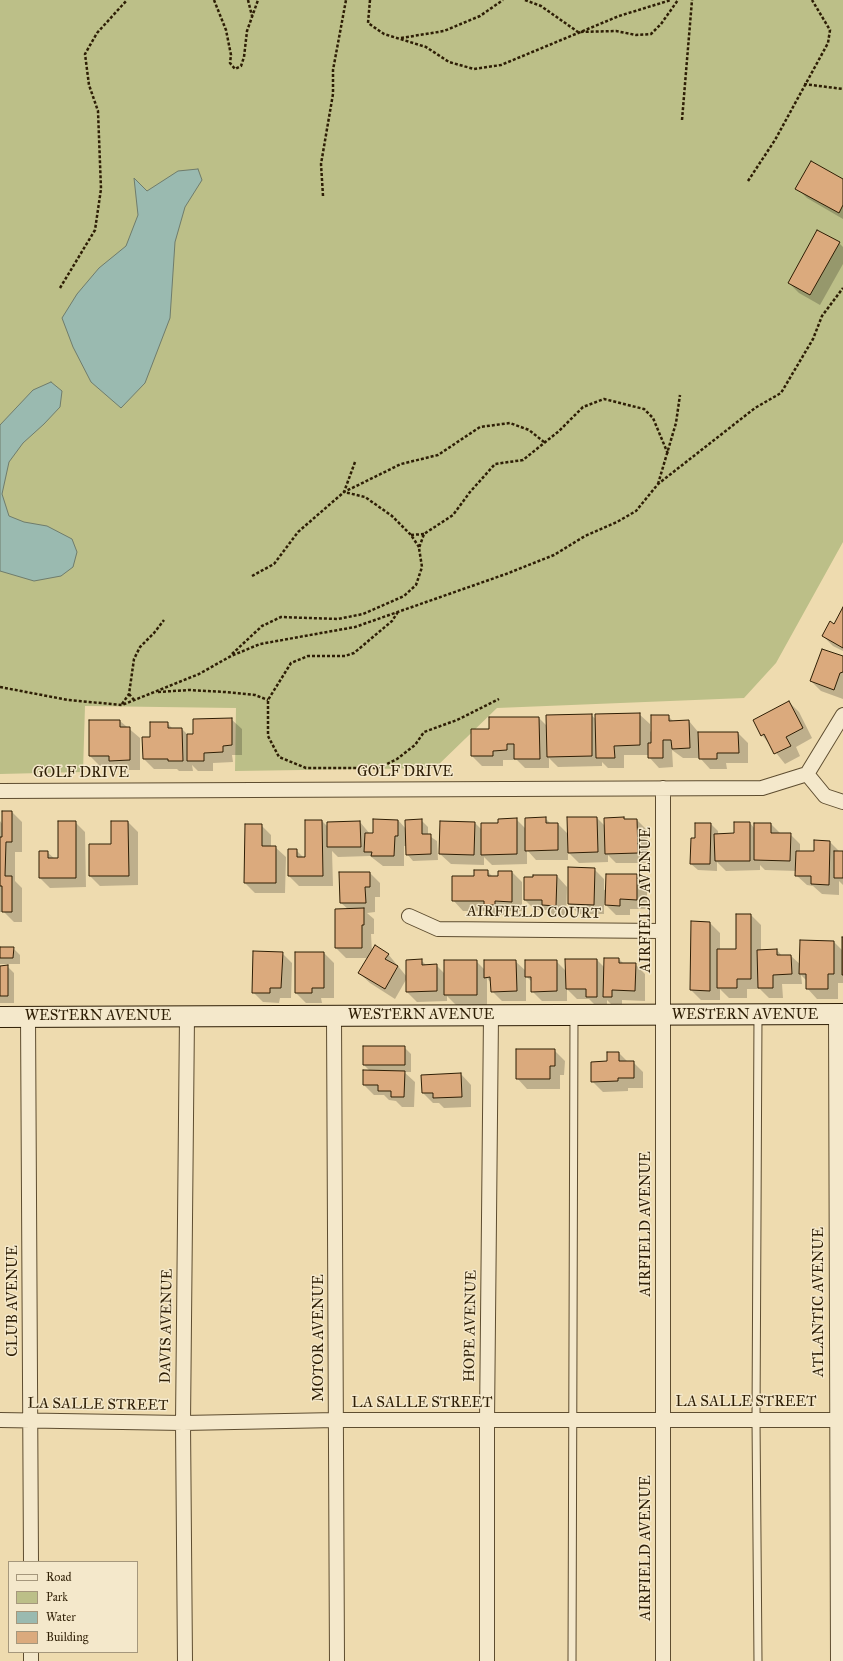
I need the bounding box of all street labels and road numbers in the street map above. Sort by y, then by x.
street label: GOLF DRIVE [357,763,453,781]
street label: GOLF DRIVE [33,764,129,782]
street label: AIRFIELD AVENUE [637,827,655,973]
street label: AIRFIELD COURT [467,903,601,923]
street label: WESTERN AVENUE [348,1006,494,1024]
street label: WESTERN AVENUE [672,1006,818,1024]
street label: WESTERN AVENUE [25,1007,171,1025]
street label: AIRFIELD AVENUE [637,1151,655,1297]
street label: ATLANTIC AVENUE [810,1227,828,1377]
street label: CLUB AVENUE [4,1245,22,1357]
street label: DAVIS AVENUE [157,1269,177,1383]
street label: HOPE AVENUE [461,1270,481,1382]
street label: MOTOR AVENUE [310,1274,328,1402]
street label: LA SALLE STREET [676,1393,816,1411]
street label: LA SALLE STREET [352,1394,492,1412]
street label: LA SALLE STREET [27,1395,169,1415]
street label: AIRFIELD AVENUE [637,1475,655,1621]

